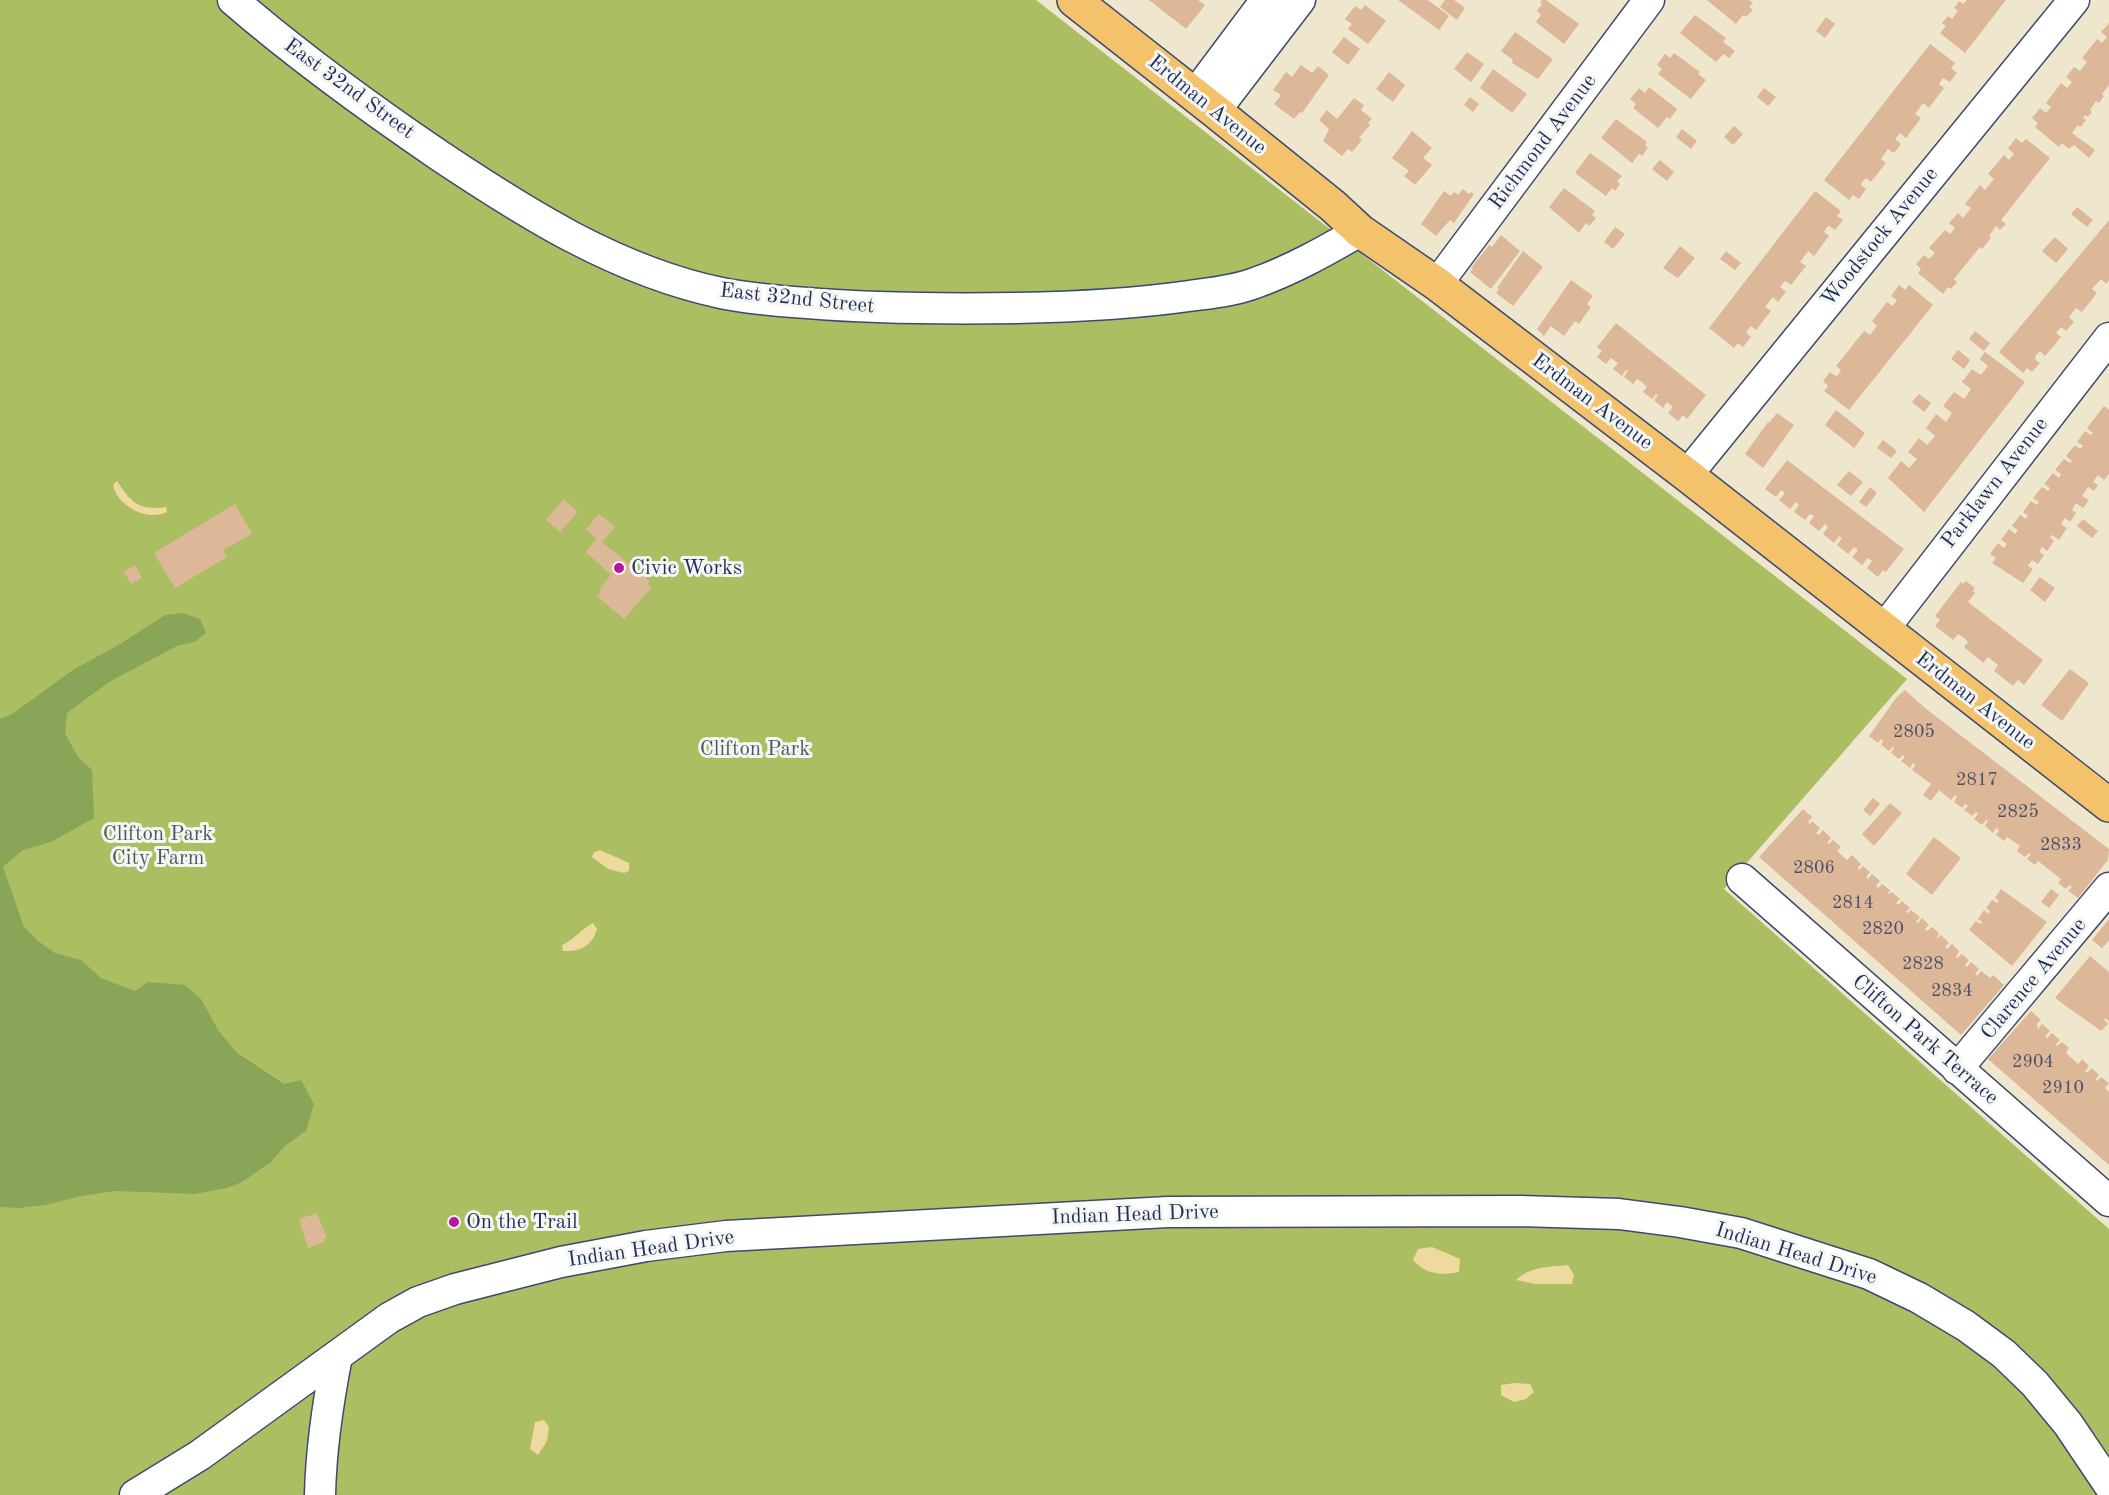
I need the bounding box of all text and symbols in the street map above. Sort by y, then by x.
street label: East 32nd Street [279,33,419,145]
street label: Erdman Avenue [1143,50,1271,160]
street label: Richmond Avenue [1484,69,1602,215]
street label: Woodstock Avenue [1816,162,1944,312]
street label: East 32nd Street [718,278,876,320]
street label: Erdman Avenue [1527,348,1657,456]
street label: Parklawn Avenue [1936,413,2054,553]
place label: Civic Works [631,555,742,581]
marker: Civic Works [612,561,626,575]
street label: Erdman Avenue [1910,646,2040,756]
house number: 2805 [1893,721,1935,743]
park label: Clifton Park [700,736,810,762]
house number: 2817 [1956,769,1998,791]
house number: 2825 [1997,801,2039,823]
park label: Clifton Park City Farm [103,821,213,871]
house number: 2833 [2040,834,2082,856]
house number: 2806 [1793,857,1835,879]
house number: 2814 [1832,892,1874,914]
street label: Clarence Avenue [1976,913,2092,1045]
house number: 2820 [1862,918,1904,940]
house number: 2828 [1902,953,1944,975]
street label: Clifton Park Terrace [1847,969,2003,1111]
house number: 2834 [1931,980,1973,1002]
house number: 2904 [2012,1051,2054,1073]
house number: 2910 [2042,1077,2084,1099]
street label: Indian Head Drive [1051,1199,1219,1231]
place label: On the Trail [466,1209,578,1235]
marker: On the Trail [447,1215,461,1229]
street label: Indian Head Drive [1712,1217,1880,1291]
street label: Indian Head Drive [566,1225,736,1273]

